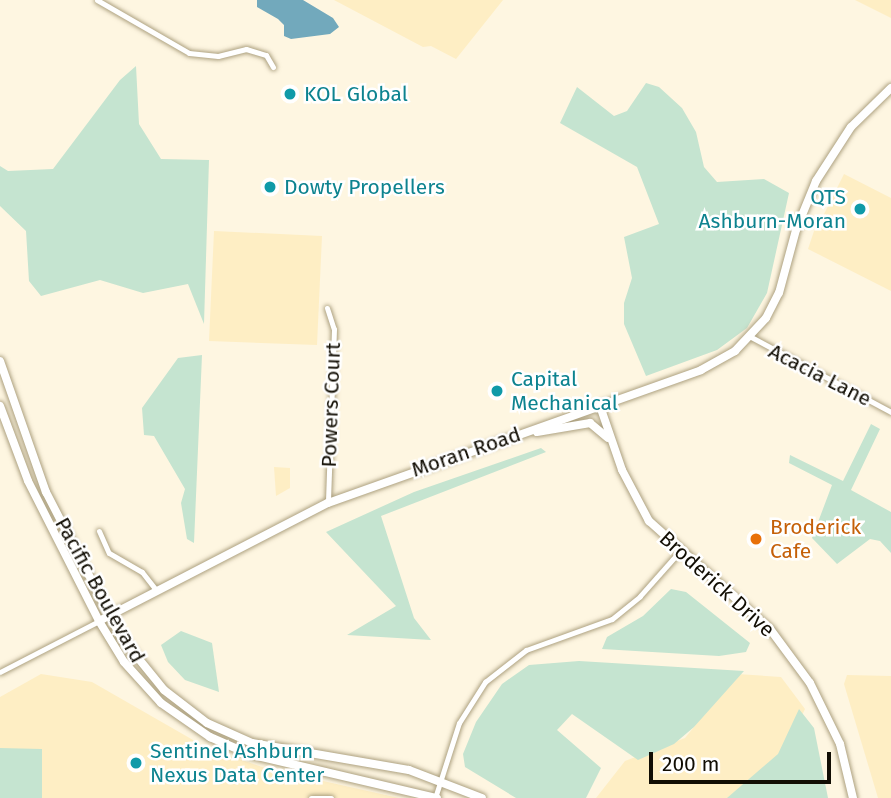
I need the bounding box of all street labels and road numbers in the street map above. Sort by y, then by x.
street label: Acacia Lane [765,338,875,412]
street label: Powers Court [316,342,346,468]
street label: Moran Road [408,422,524,482]
street label: Pacific Boulevard [50,513,150,667]
street label: Broderick Drive [654,526,780,642]

